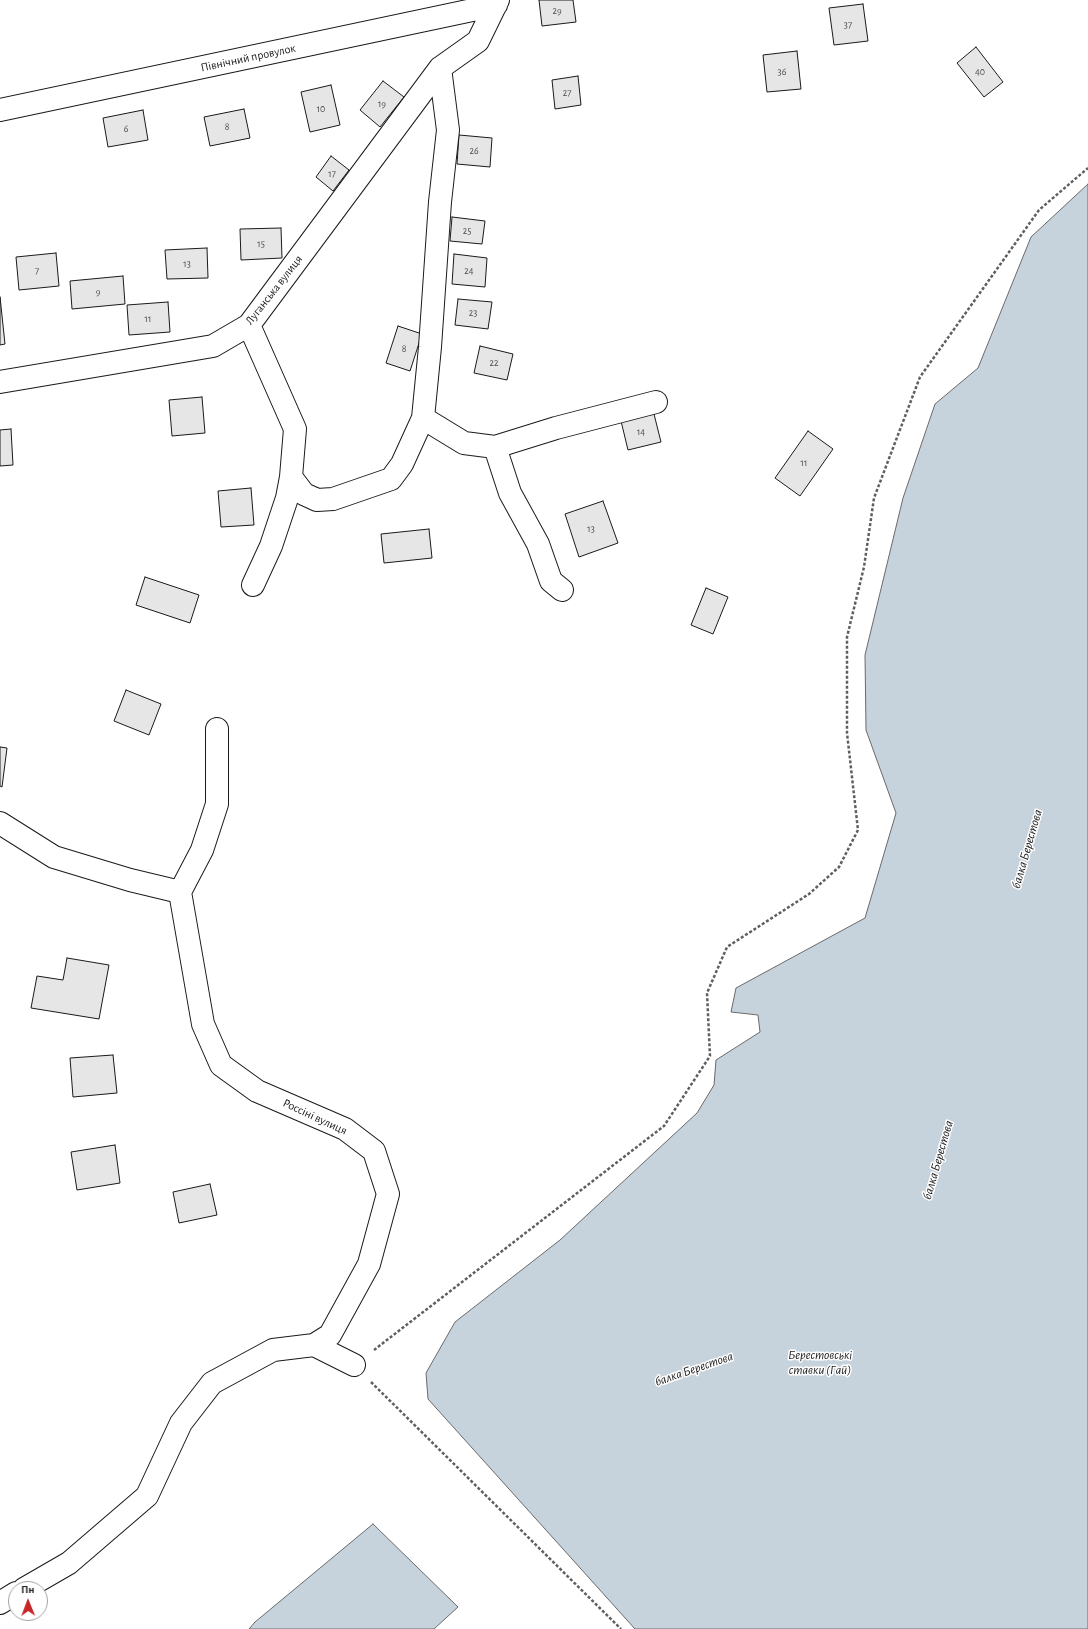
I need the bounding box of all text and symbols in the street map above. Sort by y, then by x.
house number: 29 [552,5,562,17]
house number: 37 [844,19,852,31]
street label: Північний провулок [199,41,297,75]
house number: 36 [778,66,786,78]
house number: 40 [975,66,985,78]
house number: 27 [563,87,571,99]
house number: 19 [378,98,386,110]
house number: 10 [317,103,325,115]
house number: 8 [225,121,229,133]
house number: 6 [124,123,128,135]
house number: 26 [469,145,479,157]
house number: 17 [328,168,336,180]
house number: 25 [463,225,471,237]
house number: 15 [257,238,265,250]
street label: Луганська вулиця [242,252,306,328]
house number: 13 [183,258,191,270]
house number: 7 [35,265,39,277]
house number: 24 [464,265,474,277]
house number: 9 [96,286,100,298]
house number: 23 [469,307,477,319]
house number: 11 [145,313,151,325]
house number: 8 [402,343,406,355]
house number: 22 [489,357,499,369]
house number: 14 [637,426,645,438]
house number: 11 [801,457,807,469]
house number: 13 [587,523,595,535]
water label: балка Берестова [1008,808,1046,890]
street label: Россіні вулиця [281,1096,349,1138]
water label: балка Берестова [919,1119,957,1201]
water label: Берестовські ставки (Гай) [788,1347,852,1378]
water label: балка Берестова [653,1348,735,1390]
north arrow [8,1581,48,1621]
text: Пн [21,1584,35,1595]

